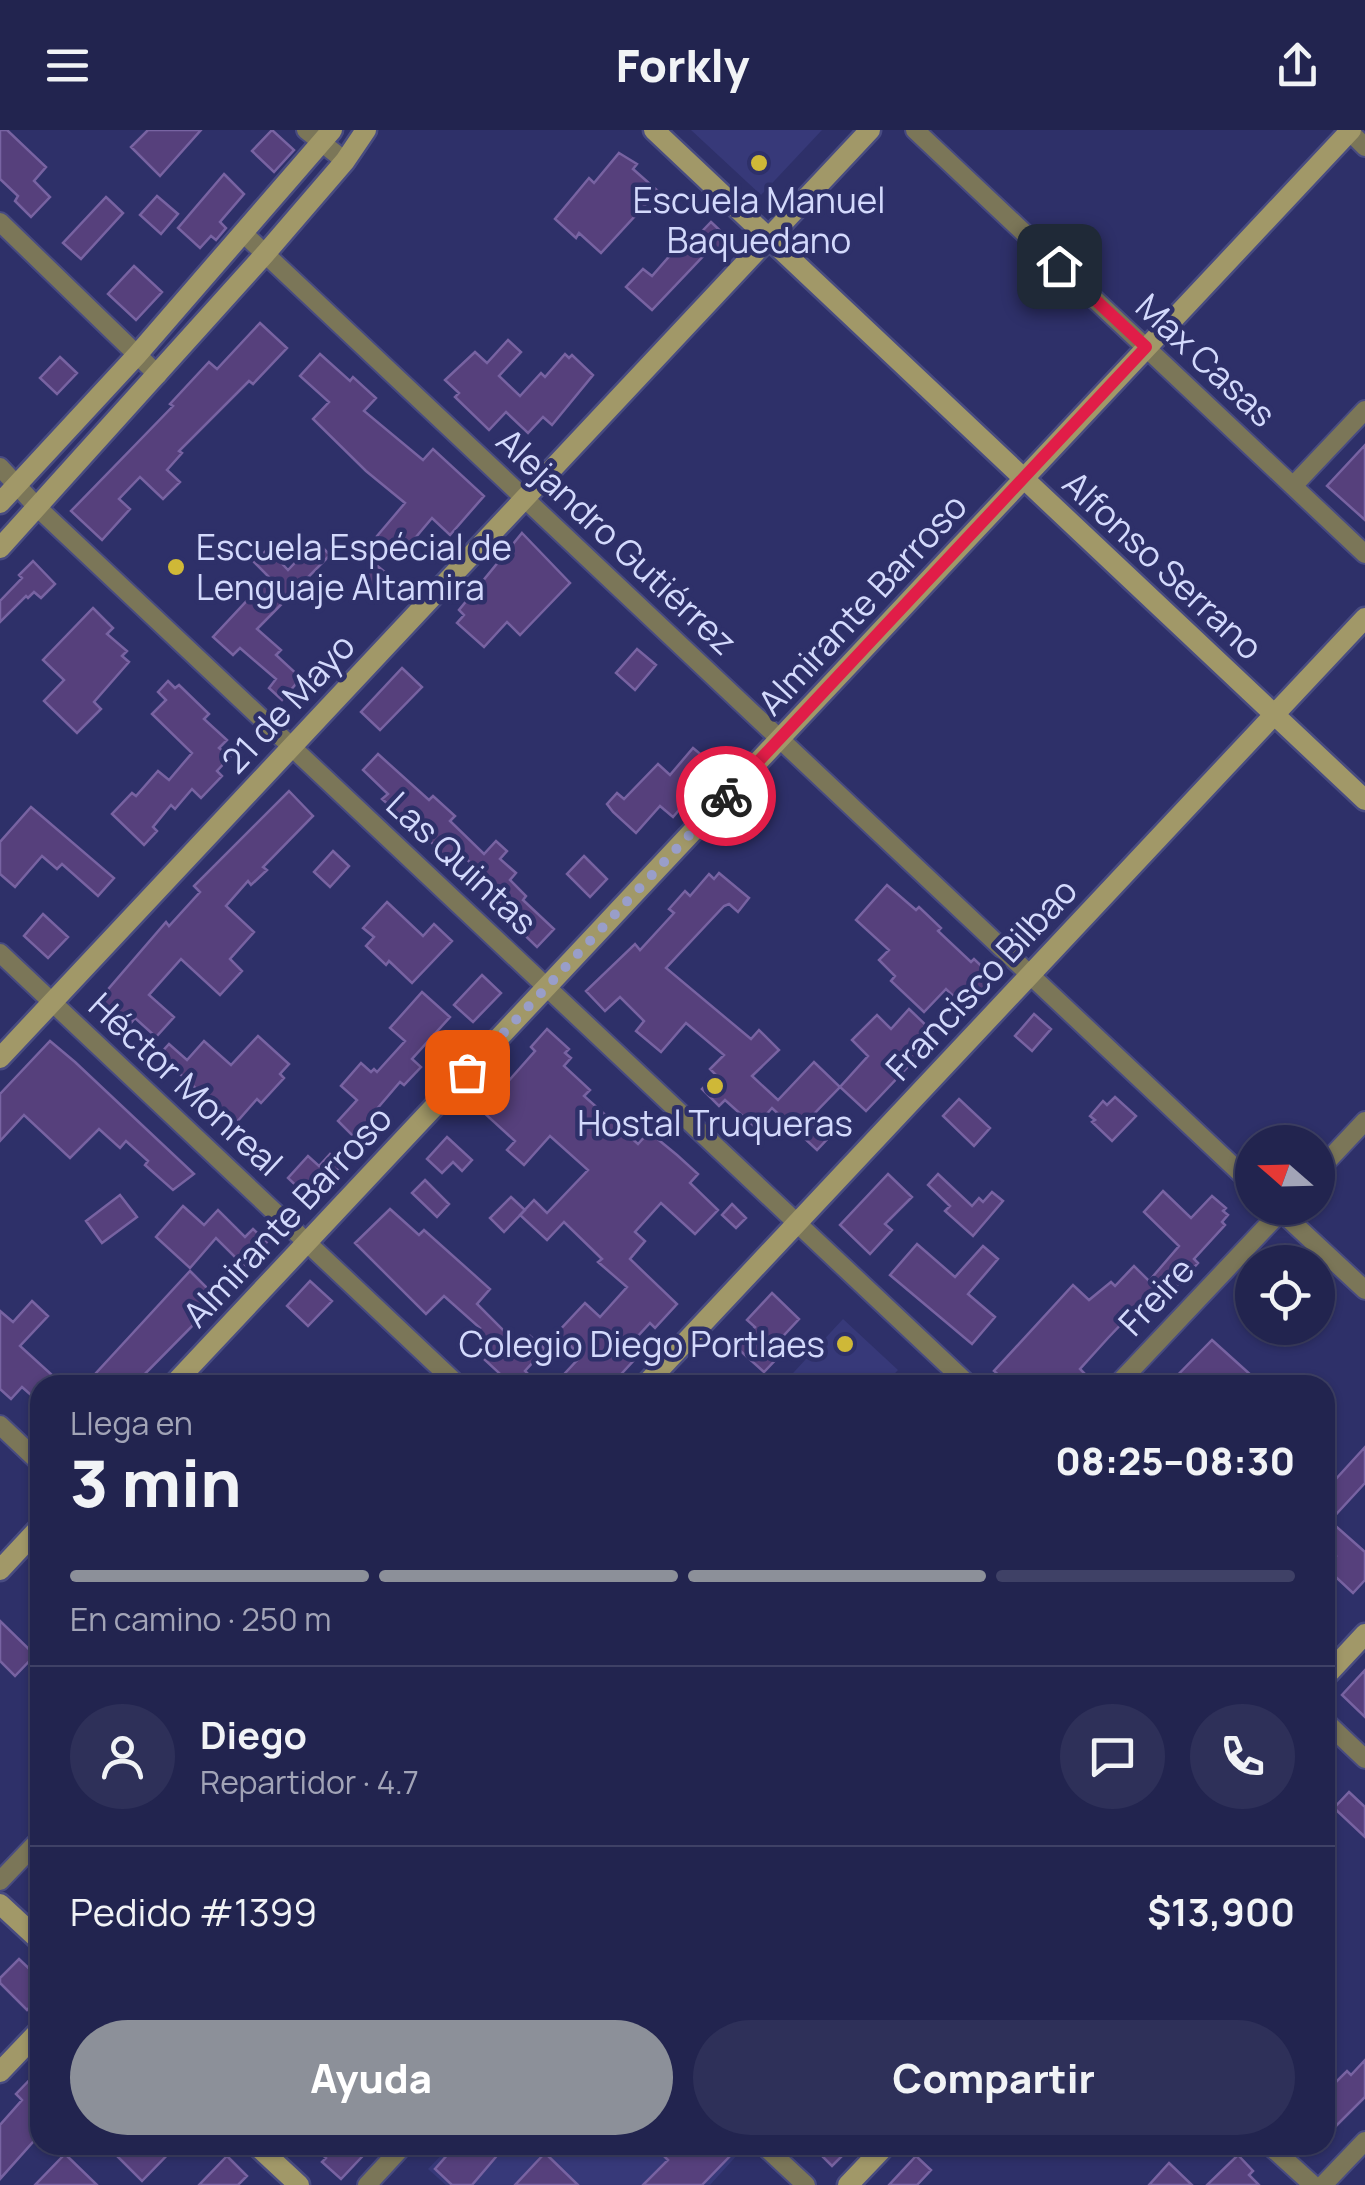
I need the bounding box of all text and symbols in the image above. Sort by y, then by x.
text: Forkly [616,34,749,96]
icon: menu [40,38,95,93]
icon: share [1270,38,1325,93]
marker: Escuela Manuel Baquedano [748,152,770,174]
place label: Escuela Manuel Baquedano [633,176,885,264]
pin [1017,224,1102,309]
icon: home [1032,239,1087,294]
street label: Max Casas [1126,283,1286,437]
street label: Alejandro Gutiérrez [486,417,748,665]
street label: Alfonso Serrano [1053,460,1273,670]
street label: Almirante Barroso [747,483,977,725]
place label: Escuela Espécial de Lenguaje Altamira [196,523,512,611]
marker: Escuela Espécial de Lenguaje Altamira [165,556,187,578]
street label: 21 de Mayo [211,623,365,783]
courier [676,746,776,846]
icon: bike [699,769,754,824]
street label: Las Quintas [376,781,548,945]
street label: Francisco Bilbao [875,867,1087,1091]
street label: Héctor Monreal [79,982,293,1186]
pin [425,1030,510,1115]
icon: bag [440,1045,495,1100]
marker: Hostal Truqueras [704,1075,726,1097]
street label: Almirante Barroso [172,1095,402,1337]
place label: Hostal Truqueras [577,1099,853,1147]
north arrow [1235,1125,1335,1225]
map controls [1235,1125,1335,1345]
button: locate [1235,1245,1335,1345]
street label: Freire [1107,1246,1205,1346]
place label: Colegio Diego Portlaes [459,1320,825,1368]
marker: Colegio Diego Portlaes [834,1333,856,1355]
text: Llega en [70,1401,193,1445]
text: 08:25–08:30 [1055,1434,1295,1486]
text: 3 min [70,1438,242,1527]
text: En camino · 250 m [70,1597,331,1641]
button: person [70,1704,175,1809]
button: chat [1060,1704,1165,1809]
button: phone [1190,1704,1295,1809]
text: Diego [200,1708,307,1760]
text: Repartidor · 4.7 [200,1760,419,1804]
text: Pedido #1399 [70,1885,317,1937]
text: $13,900 [1147,1885,1295,1937]
button: Ayuda [70,2020,673,2135]
button: Compartir [693,2020,1295,2135]

